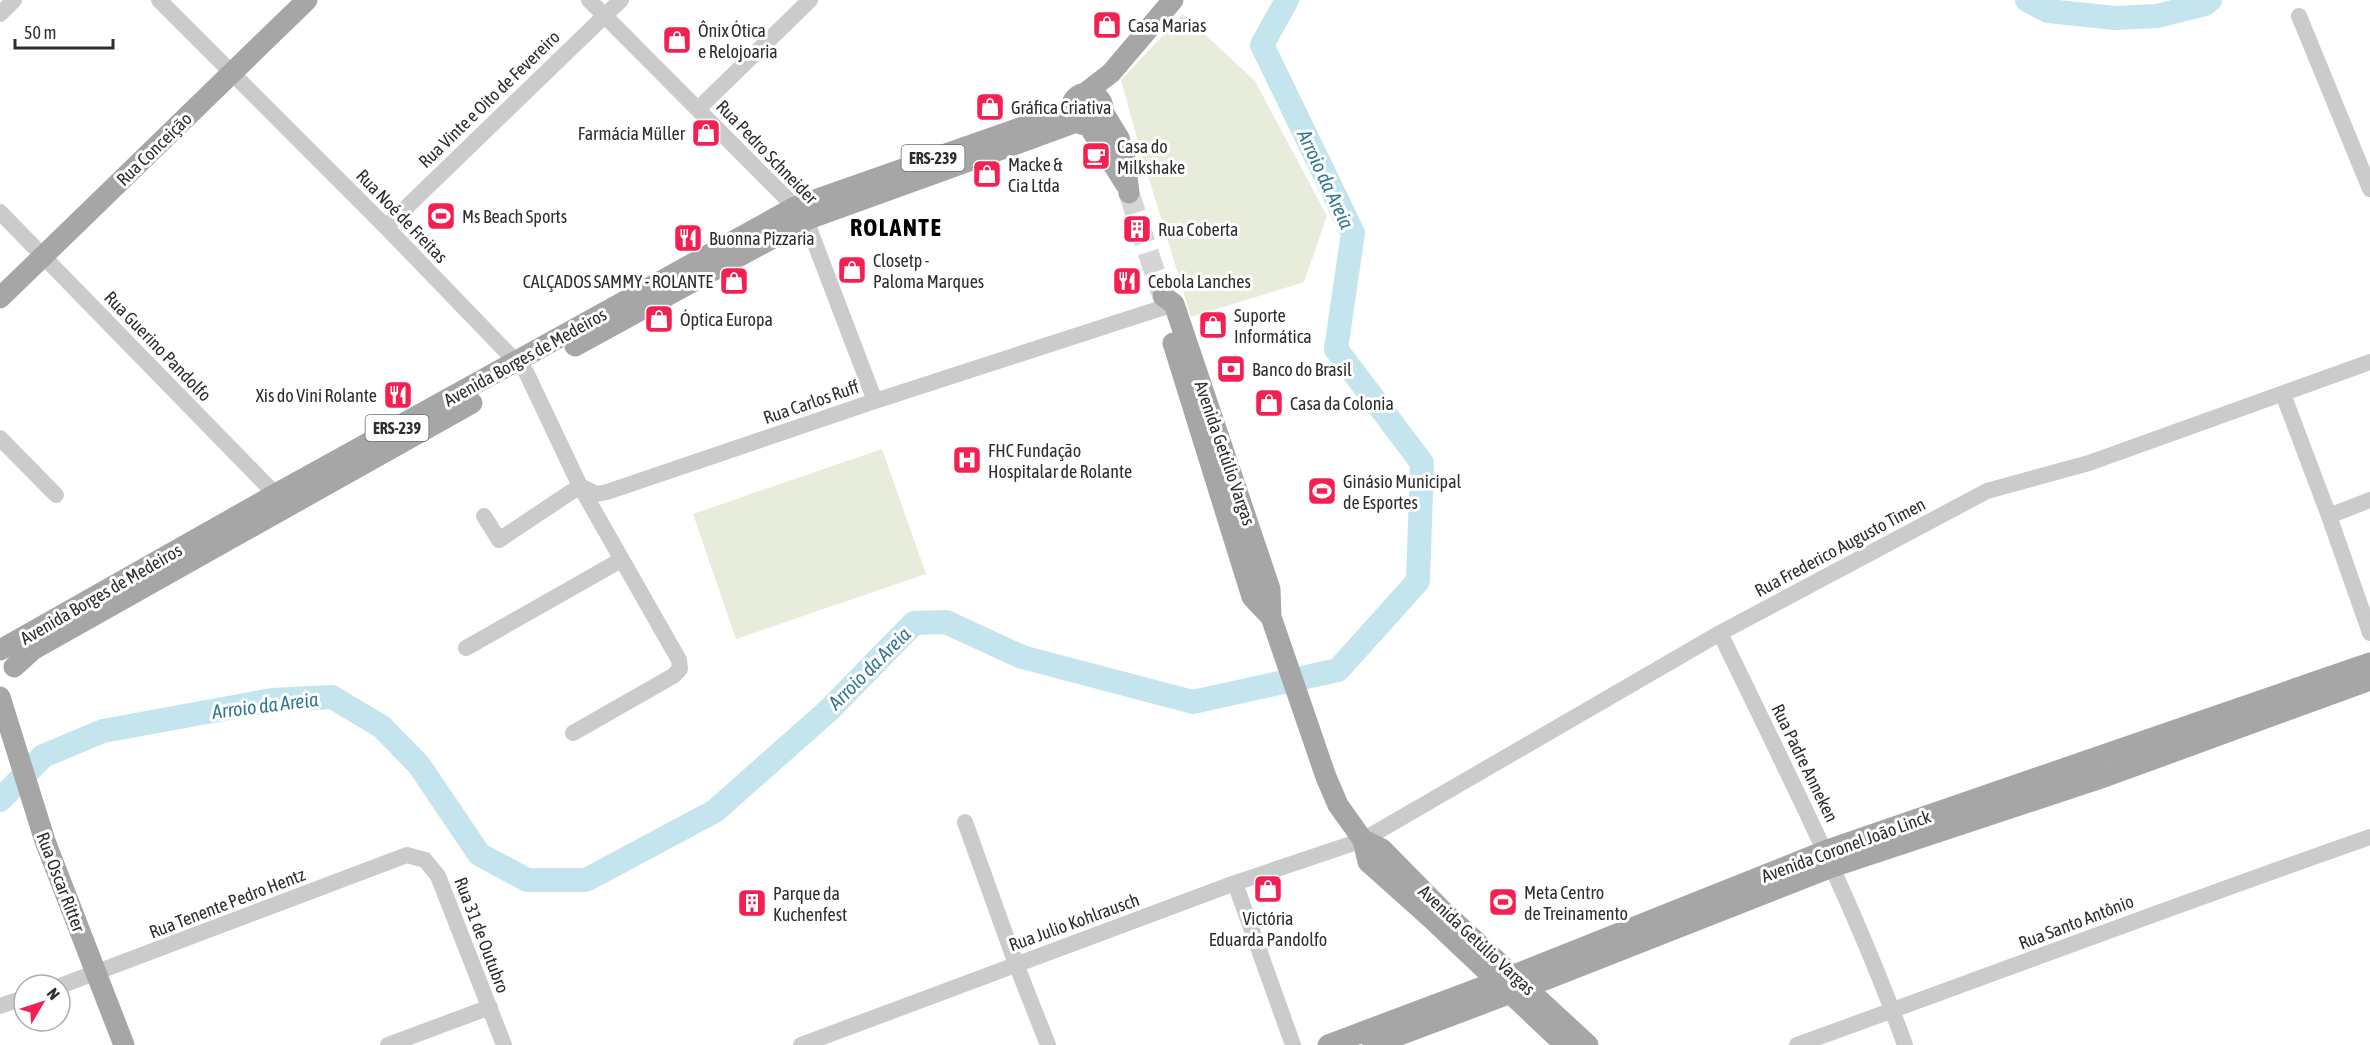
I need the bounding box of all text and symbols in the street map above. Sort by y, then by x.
shop icon: Casa Marias [1091,9,1123,41]
scale bar [15,12,112,50]
place label: Casa Marias [1128,15,1206,36]
place label: Ônix Ótica e Relojoaria [698,20,778,62]
text: 50 m [24,22,56,43]
shop icon: Ônix Ótica e Relojoaria [661,24,693,56]
street label: Rua Vinte e Oito de Fevereiro [414,26,564,172]
shop icon: Gráfica Criativa [974,91,1006,123]
street label: Rua Pedro Schneider [712,96,822,209]
place label: Gráfica Criativa [1011,97,1111,118]
street label: Rua Conceição [112,108,196,190]
shop icon: Farmácia Müller [690,117,722,149]
place label: Farmácia Müller [578,123,686,144]
water label: Arroio da Areia [1293,125,1359,232]
place label: Casa do Milkshake [1117,136,1185,178]
cafe icon: Casa do Milkshake [1080,140,1112,172]
road number: ERS-239 [902,145,964,171]
place label: Macke & Cia Ltda [1008,154,1063,196]
shop icon: Macke & Cia Ltda [971,158,1003,190]
street label: Rua Noé de Freitas [352,165,452,267]
sports icon: Ms Beach Sports [425,200,457,232]
place label: Ms Beach Sports [462,206,567,227]
building icon: Rua Coberta [1121,213,1153,245]
district label: ROLANTE [850,214,942,241]
place label: Rua Coberta [1158,219,1238,240]
restaurant icon: Buonna Pizzaria [672,222,704,254]
place label: Buonna Pizzaria [709,228,815,249]
place label: Closetp - Paloma Marques [873,250,984,292]
shop icon: Closetp - Paloma Marques [836,254,868,286]
shop icon: CALÇADOS SAMMY - ROLANTE [718,265,750,297]
restaurant icon: Cebola Lanches [1111,265,1143,297]
place label: CALÇADOS SAMMY - ROLANTE [523,271,713,292]
place label: Cebola Lanches [1148,271,1251,292]
street label: Rua Guerino Pandolfo [100,287,216,405]
street label: Avenida Borges de Medeiros [440,303,610,411]
shop icon: Óptica Europa [643,303,675,335]
place label: Suporte Informática [1234,305,1312,347]
place label: Óptica Europa [680,309,773,330]
shop icon: Suporte Informática [1197,309,1229,341]
bank icon: Banco do Brasil [1215,353,1247,385]
place label: Banco do Brasil [1252,359,1352,380]
street label: Rua Carlos Ruff [760,376,862,428]
street label: Avenida Getúlio Vargas [1190,378,1260,528]
restaurant icon: Xis do Vini Rolante [382,379,414,411]
place label: Xis do Vini Rolante [256,385,377,406]
shop icon: Casa da Colonia [1253,387,1285,419]
place label: Casa da Colonia [1290,393,1394,414]
road number: ERS-239 [366,415,428,441]
place label: FHC Fundação Hospitalar de Rolante [988,440,1132,482]
hospital icon: FHC Fundação Hospitalar de Rolante [951,444,983,476]
place label: Ginásio Municipal de Esportes [1343,471,1462,513]
sports icon: Ginásio Municipal de Esportes [1306,475,1338,507]
street label: Rua Frederico Augusto Timen [1751,493,1929,601]
street label: Avenida Borges de Medeiros [17,539,185,649]
water label: Arroio da Areia [822,622,915,715]
water label: Arroio da Areia [210,687,319,723]
street label: Rua Padre Anneken [1767,701,1843,825]
street label: Avenida Coronel João Linck [1758,806,1934,886]
street label: Rua Oscar Ritter [32,829,90,935]
street label: Rua Tenente Pedro Hentz [146,863,308,942]
shop icon: Victória Eduarda Pandolfo [1252,873,1284,905]
street label: Rua 31 de Outubro [450,874,514,996]
street label: Avenida Getúlio Vargas [1414,881,1540,999]
place label: Meta Centro de Treinamento [1524,882,1628,924]
place label: Parque da Kuchenfest [773,883,847,925]
sports icon: Meta Centro de Treinamento [1487,886,1519,918]
building icon: Parque da Kuchenfest [736,887,768,919]
street label: Rua Julio Kohlrausch [1006,889,1142,955]
street label: Rua Santo Antônio [2016,890,2136,954]
place label: Victória Eduarda Pandolfo [1209,908,1327,950]
north arrow [12,973,72,1033]
text: N [44,984,64,1003]

